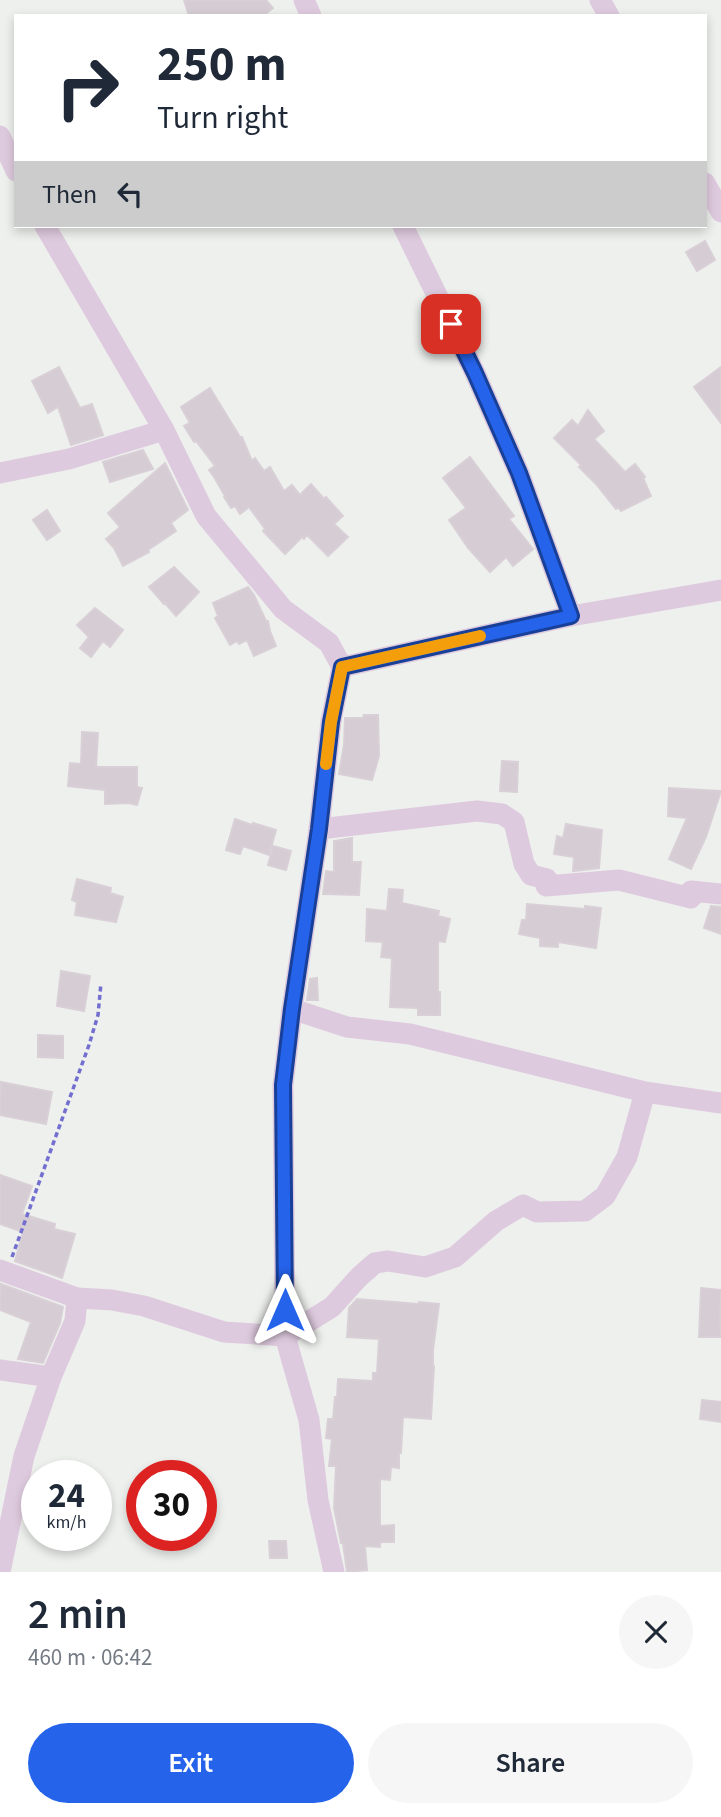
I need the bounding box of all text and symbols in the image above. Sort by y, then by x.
text: 250 m [157,30,286,100]
icon: right [42,42,133,133]
text: Turn right [157,95,288,141]
icon: left [111,175,149,213]
text: Then [42,176,97,213]
pin [421,294,481,354]
icon: arrive [432,305,470,343]
position arrow [248,1273,322,1347]
speed limit sign: 30 [126,1460,217,1551]
text: 24 [48,1471,85,1521]
text: km/h [47,1510,86,1535]
text: 2 min [28,1585,128,1645]
button: close [619,1595,693,1669]
text: 460 m · 06:42 [28,1641,152,1674]
button: Exit [28,1723,354,1803]
button: Share [368,1723,693,1803]

